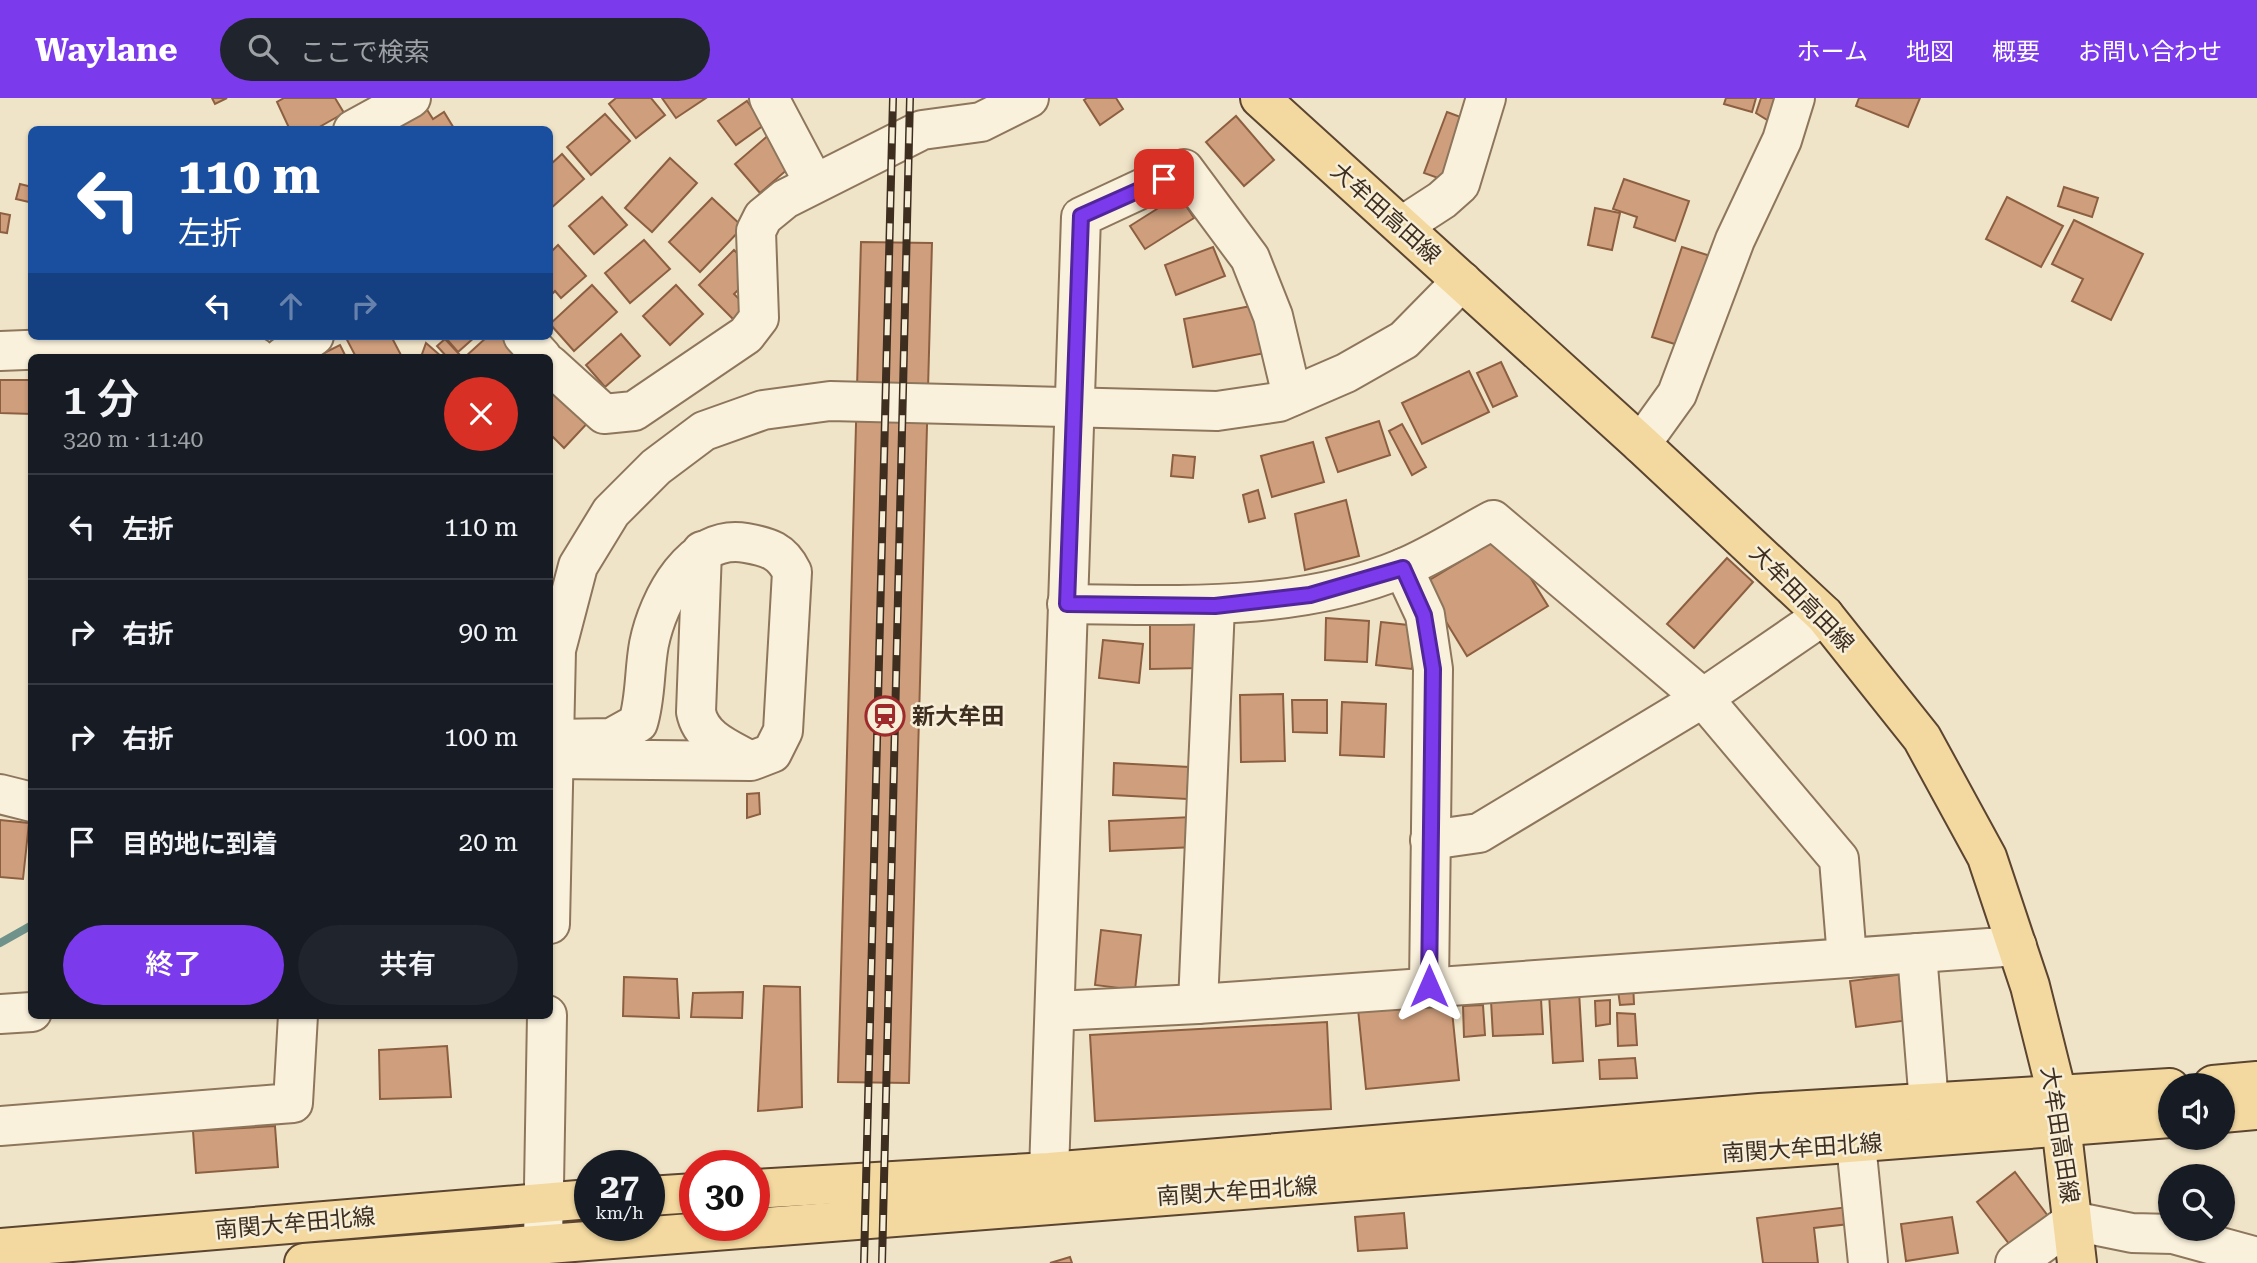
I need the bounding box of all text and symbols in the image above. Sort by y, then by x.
search box [220,18,710,81]
text: Waylane [35,30,178,69]
icon: search [244,30,282,68]
text: ここで検索 [300,37,430,67]
text: ホーム [1797,38,1868,66]
text: 地図 [1906,38,1954,66]
text: 概要 [1992,38,2040,66]
text: お問い合わせ [2078,38,2222,66]
text: 110 m [178,148,320,205]
pin [1134,149,1194,209]
icon: left [63,154,154,245]
street label: 大牟田高田線 [1325,157,1446,270]
icon: arrive [1145,160,1183,198]
text: 左折 [178,214,242,252]
icon: left [199,287,237,325]
icon: ahead [272,287,310,325]
icon: right [345,287,383,325]
text: 1 分 [63,375,139,424]
button: close [444,377,518,451]
text: 320 m · 11:40 [63,426,203,453]
icon: left [63,508,101,546]
text: 110 m [444,512,518,542]
text: 左折 [122,514,174,544]
street label: 大牟田高田線 [1744,539,1859,657]
icon: right [63,613,101,651]
text: 90 m [459,617,518,647]
text: 右折 [122,619,174,649]
station icon: 新大牟田 [864,695,906,737]
place label: 新大牟田 [912,703,1004,730]
icon: right [63,718,101,756]
text: 100 m [444,722,518,752]
text: 右折 [122,724,174,754]
icon: arrive [63,823,101,861]
text: 20 m [459,827,518,857]
text: 目的地に到着 [122,829,278,859]
button: 終了 [63,925,284,1005]
button: 共有 [298,925,518,1005]
position arrow [1392,949,1466,1023]
street label: 大牟田高田線 [2035,1065,2084,1205]
map controls [2158,1073,2235,1241]
button: sound [2158,1073,2235,1150]
street label: 南関大牟田北線 [1721,1129,1883,1168]
speed limit sign: 30 [679,1150,770,1241]
button: search [2158,1164,2235,1241]
text: 27 [600,1166,639,1207]
street label: 南関大牟田北線 [1156,1172,1318,1211]
text: km/h [595,1202,644,1223]
street label: 南関大牟田北線 [214,1203,376,1244]

